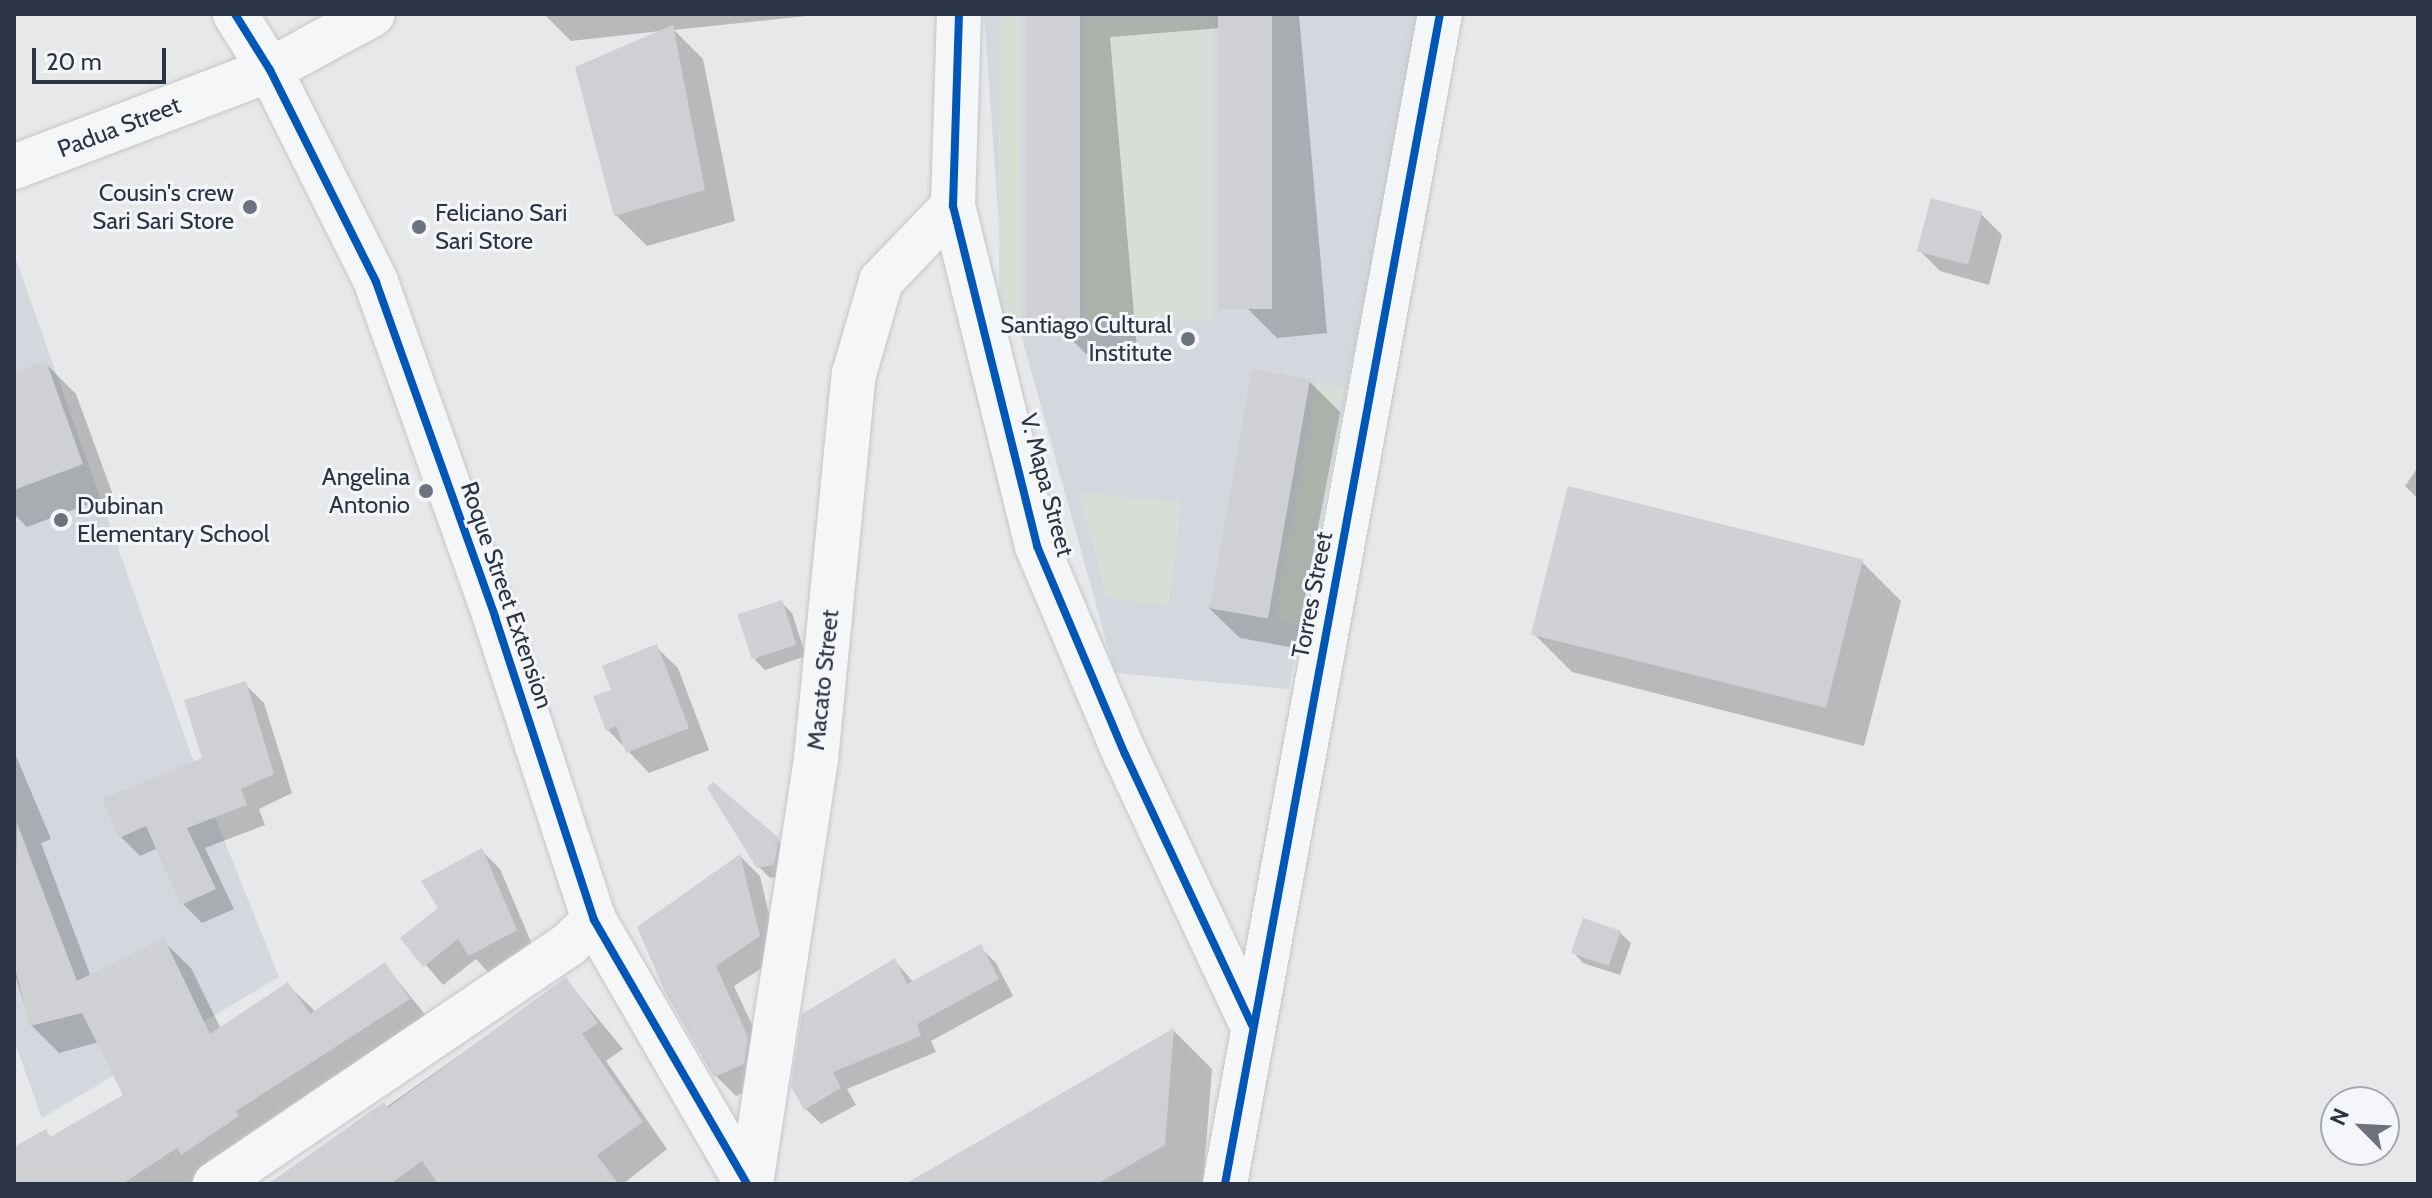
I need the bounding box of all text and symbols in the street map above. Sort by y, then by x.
scale bar [36,32,170,82]
text: 20 m [46,47,102,76]
street label: Padua Street [53,90,185,164]
place label: Cousin's crew Sari Sari Store [92,179,234,235]
marker: Cousin's crew Sari Sari Store [241,198,259,216]
place label: Feliciano Sari Sari Store [435,199,567,255]
marker: Feliciano Sari Sari Store [410,218,428,236]
place label: Santiago Cultural Institute [1000,311,1172,367]
marker: Santiago Cultural Institute [1179,330,1197,348]
street label: V. Mapa Street [1014,410,1080,560]
place label: Angelina Antonio [322,463,410,519]
street label: Roque Street Extension [455,478,559,712]
marker: Angelina Antonio [417,482,435,500]
place label: Dubinan Elementary School [77,492,269,548]
marker: Dubinan Elementary School [52,511,70,529]
street label: Torres Street [1286,529,1338,661]
street label: Macato Street [801,608,845,752]
north arrow [2320,1086,2400,1166]
text: N [2324,1104,2355,1129]

